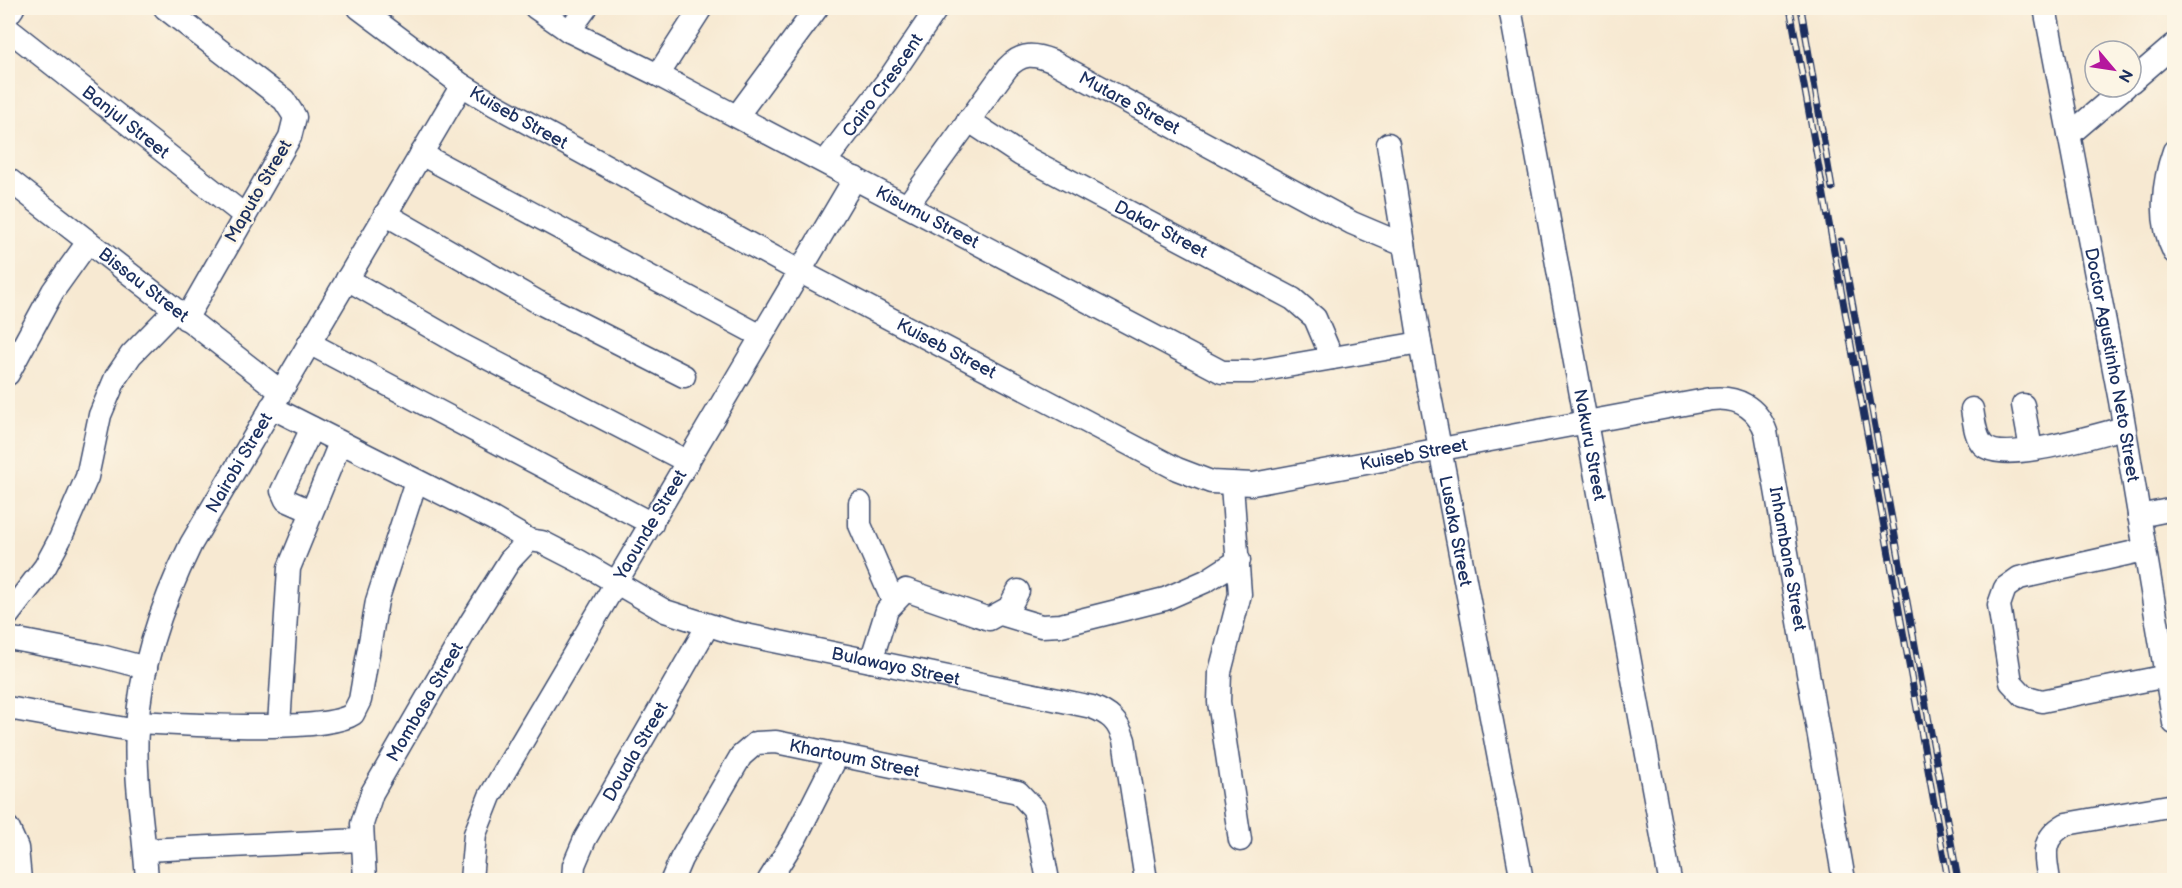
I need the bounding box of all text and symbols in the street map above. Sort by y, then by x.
street label: Cairo Crescent [838,29,928,141]
north arrow [2083,39,2143,99]
text: N [2114,66,2136,85]
street label: Mutare Street [1075,68,1184,139]
street label: Banjul Street [78,81,174,163]
street label: Kuiseb Street [466,82,572,154]
street label: Maputo Street [221,136,297,246]
street label: Kisumu Street [872,182,983,253]
street label: Dakar Street [1111,196,1211,263]
street label: Bissau Street [94,243,193,327]
street label: Doctor Agustinho Neto Street [2080,246,2143,484]
street label: Kuiseb Street [893,314,1000,384]
street label: Nakuru Street [1569,387,1610,503]
street label: Nairobi Street [202,409,277,517]
street label: Kuiseb Street [1358,434,1470,475]
street label: Yaounde Street [609,466,692,585]
street label: Lusaka Street [1434,474,1476,589]
street label: Inhambane Street [1765,485,1811,633]
street label: Mombasa Street [382,638,468,765]
street label: Bulawayo Street [830,643,962,690]
street label: Douala Street [599,698,673,805]
street label: Khartoum Street [787,735,922,782]

